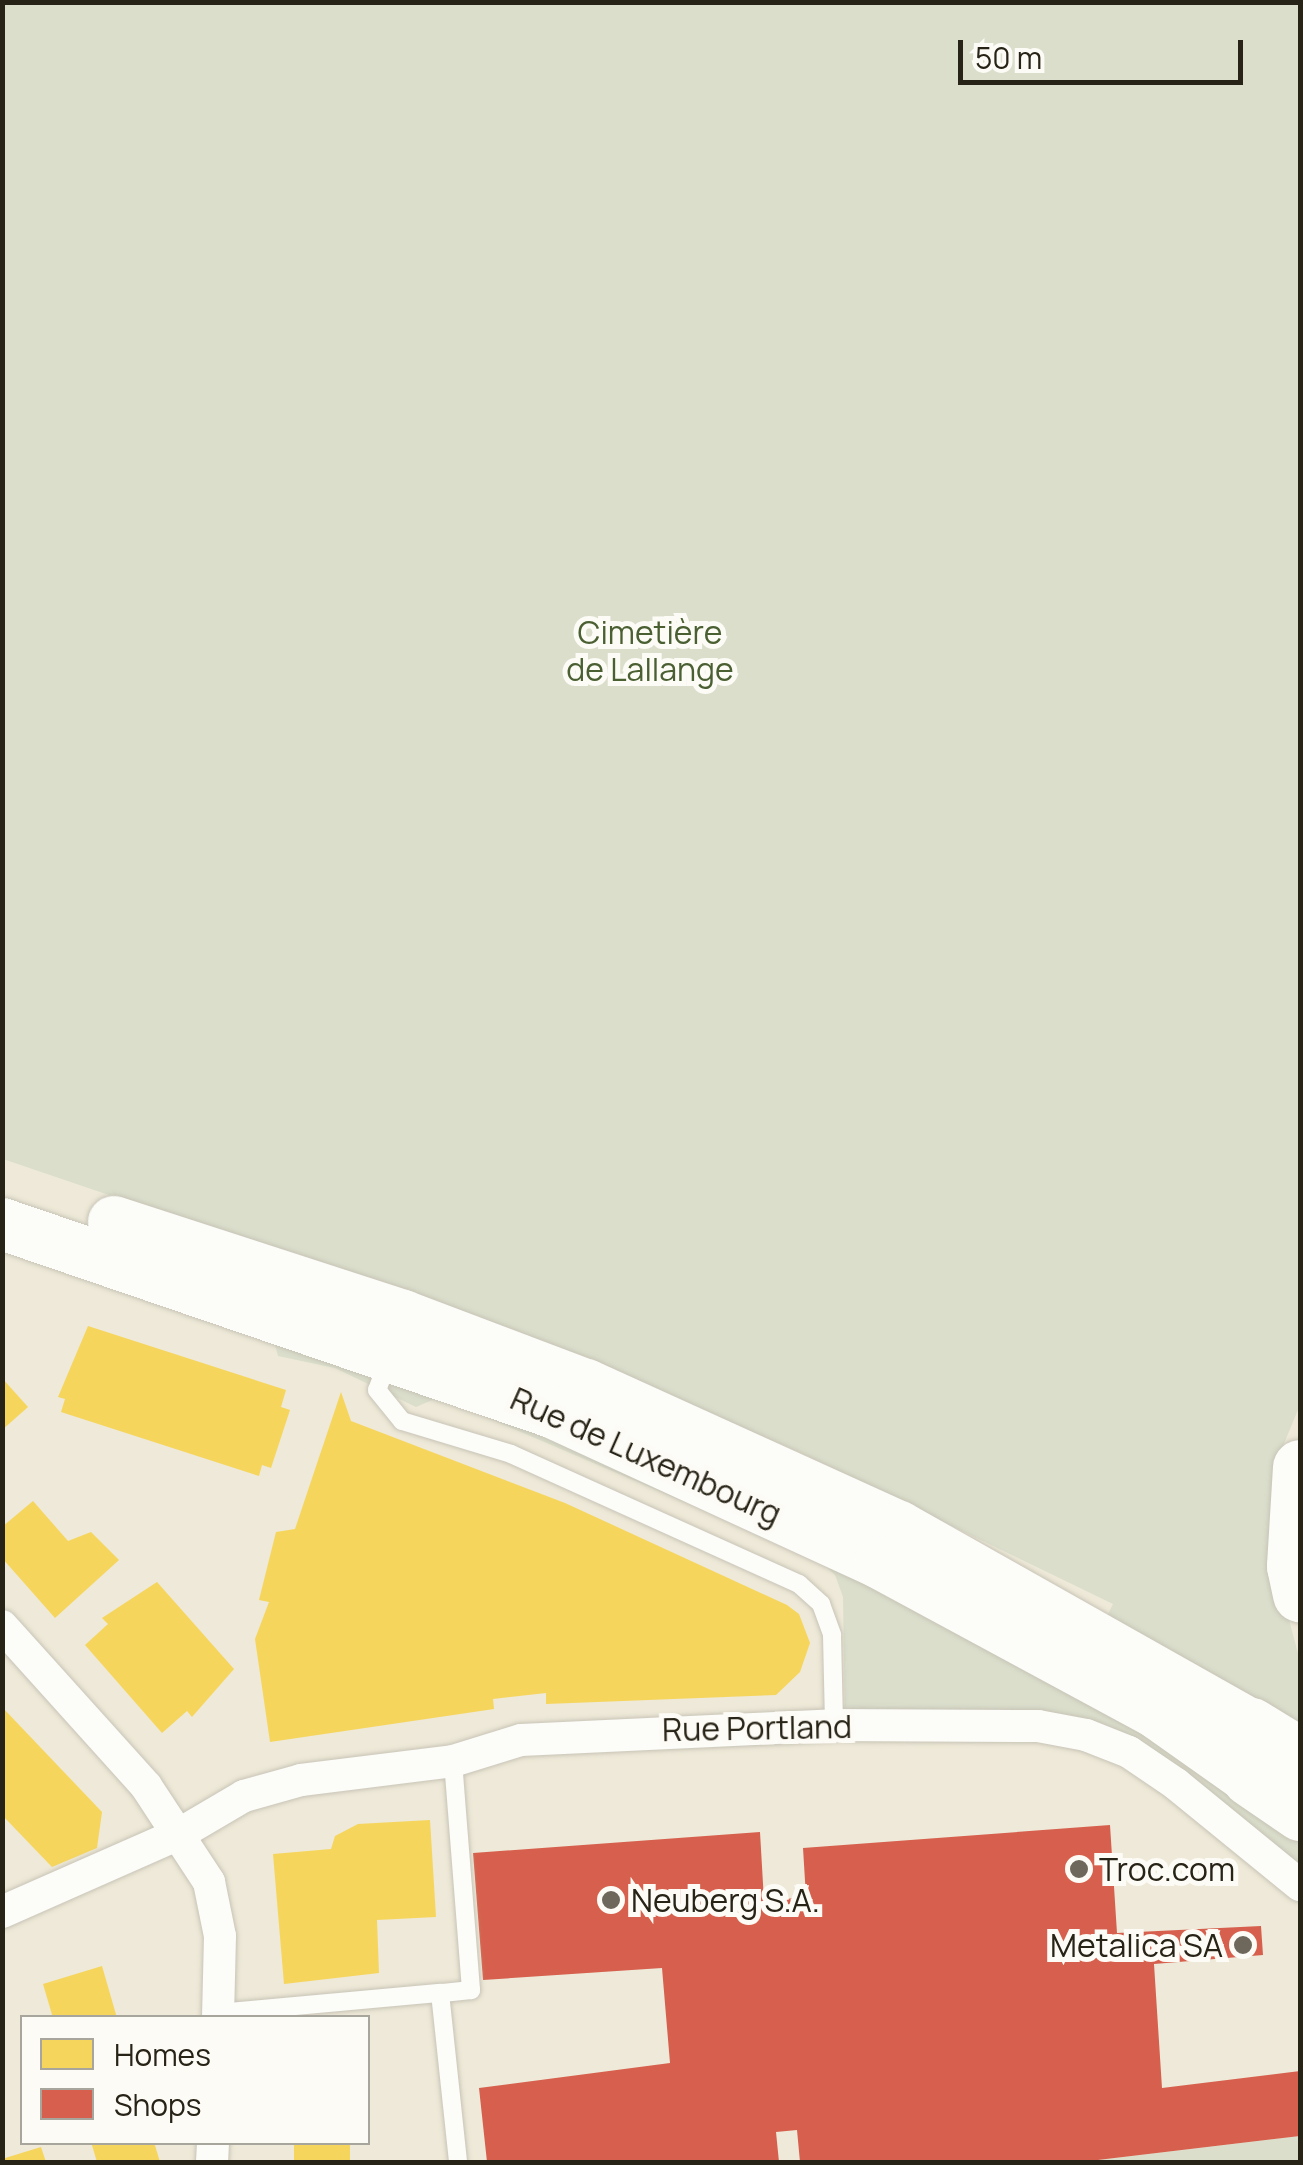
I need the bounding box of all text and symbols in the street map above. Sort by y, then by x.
scale bar [963,20,1248,82]
text: 50 m [975,37,1042,78]
park label: Cimetière de Lallange [566,614,734,689]
street label: Rue de Luxembourg [505,1379,787,1533]
street label: Rue Portland [662,1707,852,1749]
place label: Troc.com [1099,1850,1235,1888]
marker: Troc.com [1068,1858,1090,1880]
place label: Neuberg S.A. [631,1881,820,1919]
marker: Neuberg S.A. [600,1889,622,1911]
place label: Metalica SA [1050,1926,1223,1964]
marker: Metalica SA [1232,1934,1254,1956]
legend [20,2015,370,2145]
text: Homes [114,2034,211,2075]
text: Shops [114,2084,201,2125]

